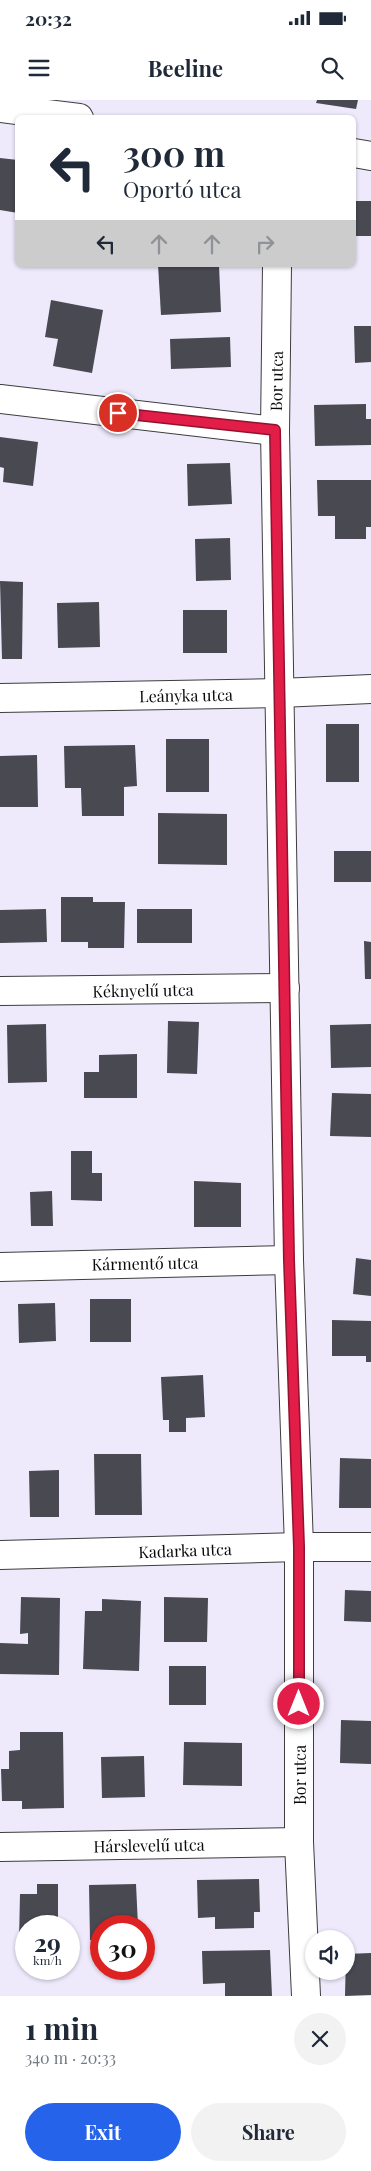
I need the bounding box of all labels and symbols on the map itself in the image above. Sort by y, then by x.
street label: Bor utca [265,351,287,411]
pin [97,392,139,434]
street label: Leányka utca [139,684,233,706]
street label: Kéknyelű utca [92,979,194,1001]
street label: Kármentő utca [92,1252,198,1274]
street label: Kadarka utca [138,1538,232,1562]
position arrow [272,1677,324,1729]
street label: Bor utca [289,1745,310,1805]
street label: Hárslevelű utca [93,1834,205,1856]
speed limit sign: 30 [90,1915,155,1980]

